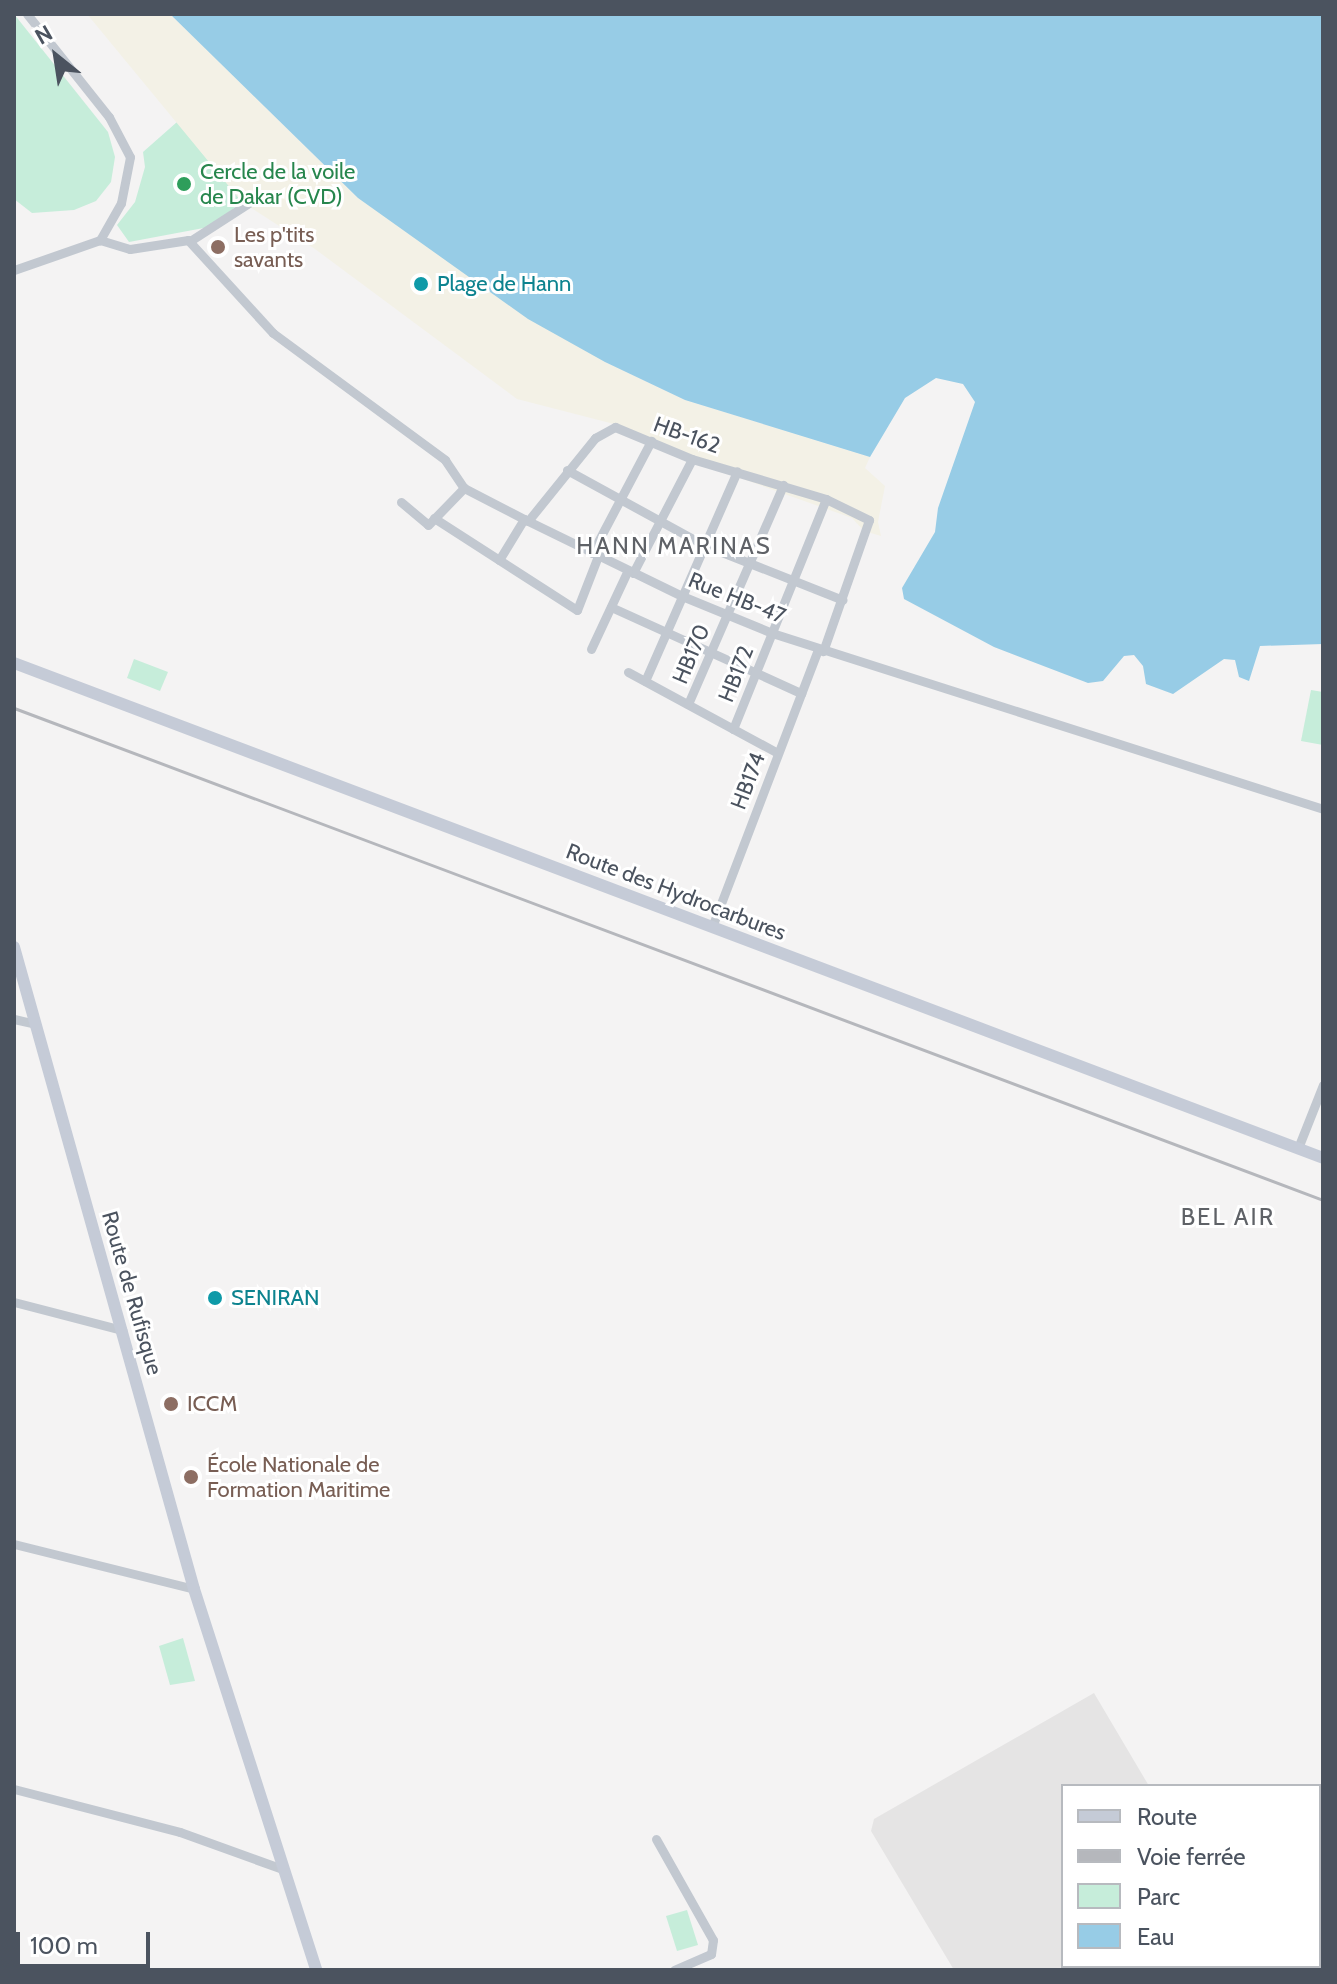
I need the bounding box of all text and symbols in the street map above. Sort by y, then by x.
north arrow [16,16,96,96]
text: N [30,19,57,50]
place label: Cercle de la voile de Dakar (CVD) [200,158,355,210]
marker: Cercle de la voile de Dakar (CVD) [175,175,193,193]
place label: Les p'tits savants [234,221,314,272]
marker: Les p'tits savants [209,238,227,256]
place label: Plage de Hann [437,271,571,297]
marker: Plage de Hann [412,275,430,293]
street label: HB-162 [650,411,724,459]
district label: HANN MARINAS [576,532,772,560]
street label: Rue HB-47 [685,567,789,629]
street label: HB170 [667,620,715,688]
street label: HB172 [713,642,759,706]
street label: HB174 [725,749,771,813]
street label: Route des Hydrocarbures [562,838,790,946]
district label: BEL AIR [1181,1203,1275,1231]
street label: Route de Rufisque [96,1208,168,1378]
place label: SENIRAN [231,1285,319,1311]
marker: SENIRAN [206,1289,224,1307]
place label: ICCM [187,1391,237,1417]
marker: ICCM [162,1395,180,1413]
place label: École Nationale de Formation Maritime [207,1451,390,1502]
marker: École Nationale de Formation Maritime [182,1468,200,1486]
legend [1061,1784,1321,1968]
text: Route [1137,1802,1197,1831]
text: Voie ferrée [1137,1842,1246,1871]
text: Parc [1137,1882,1180,1911]
scale bar [20,1916,154,1966]
text: Eau [1137,1922,1174,1951]
text: 100 m [30,1931,98,1960]

